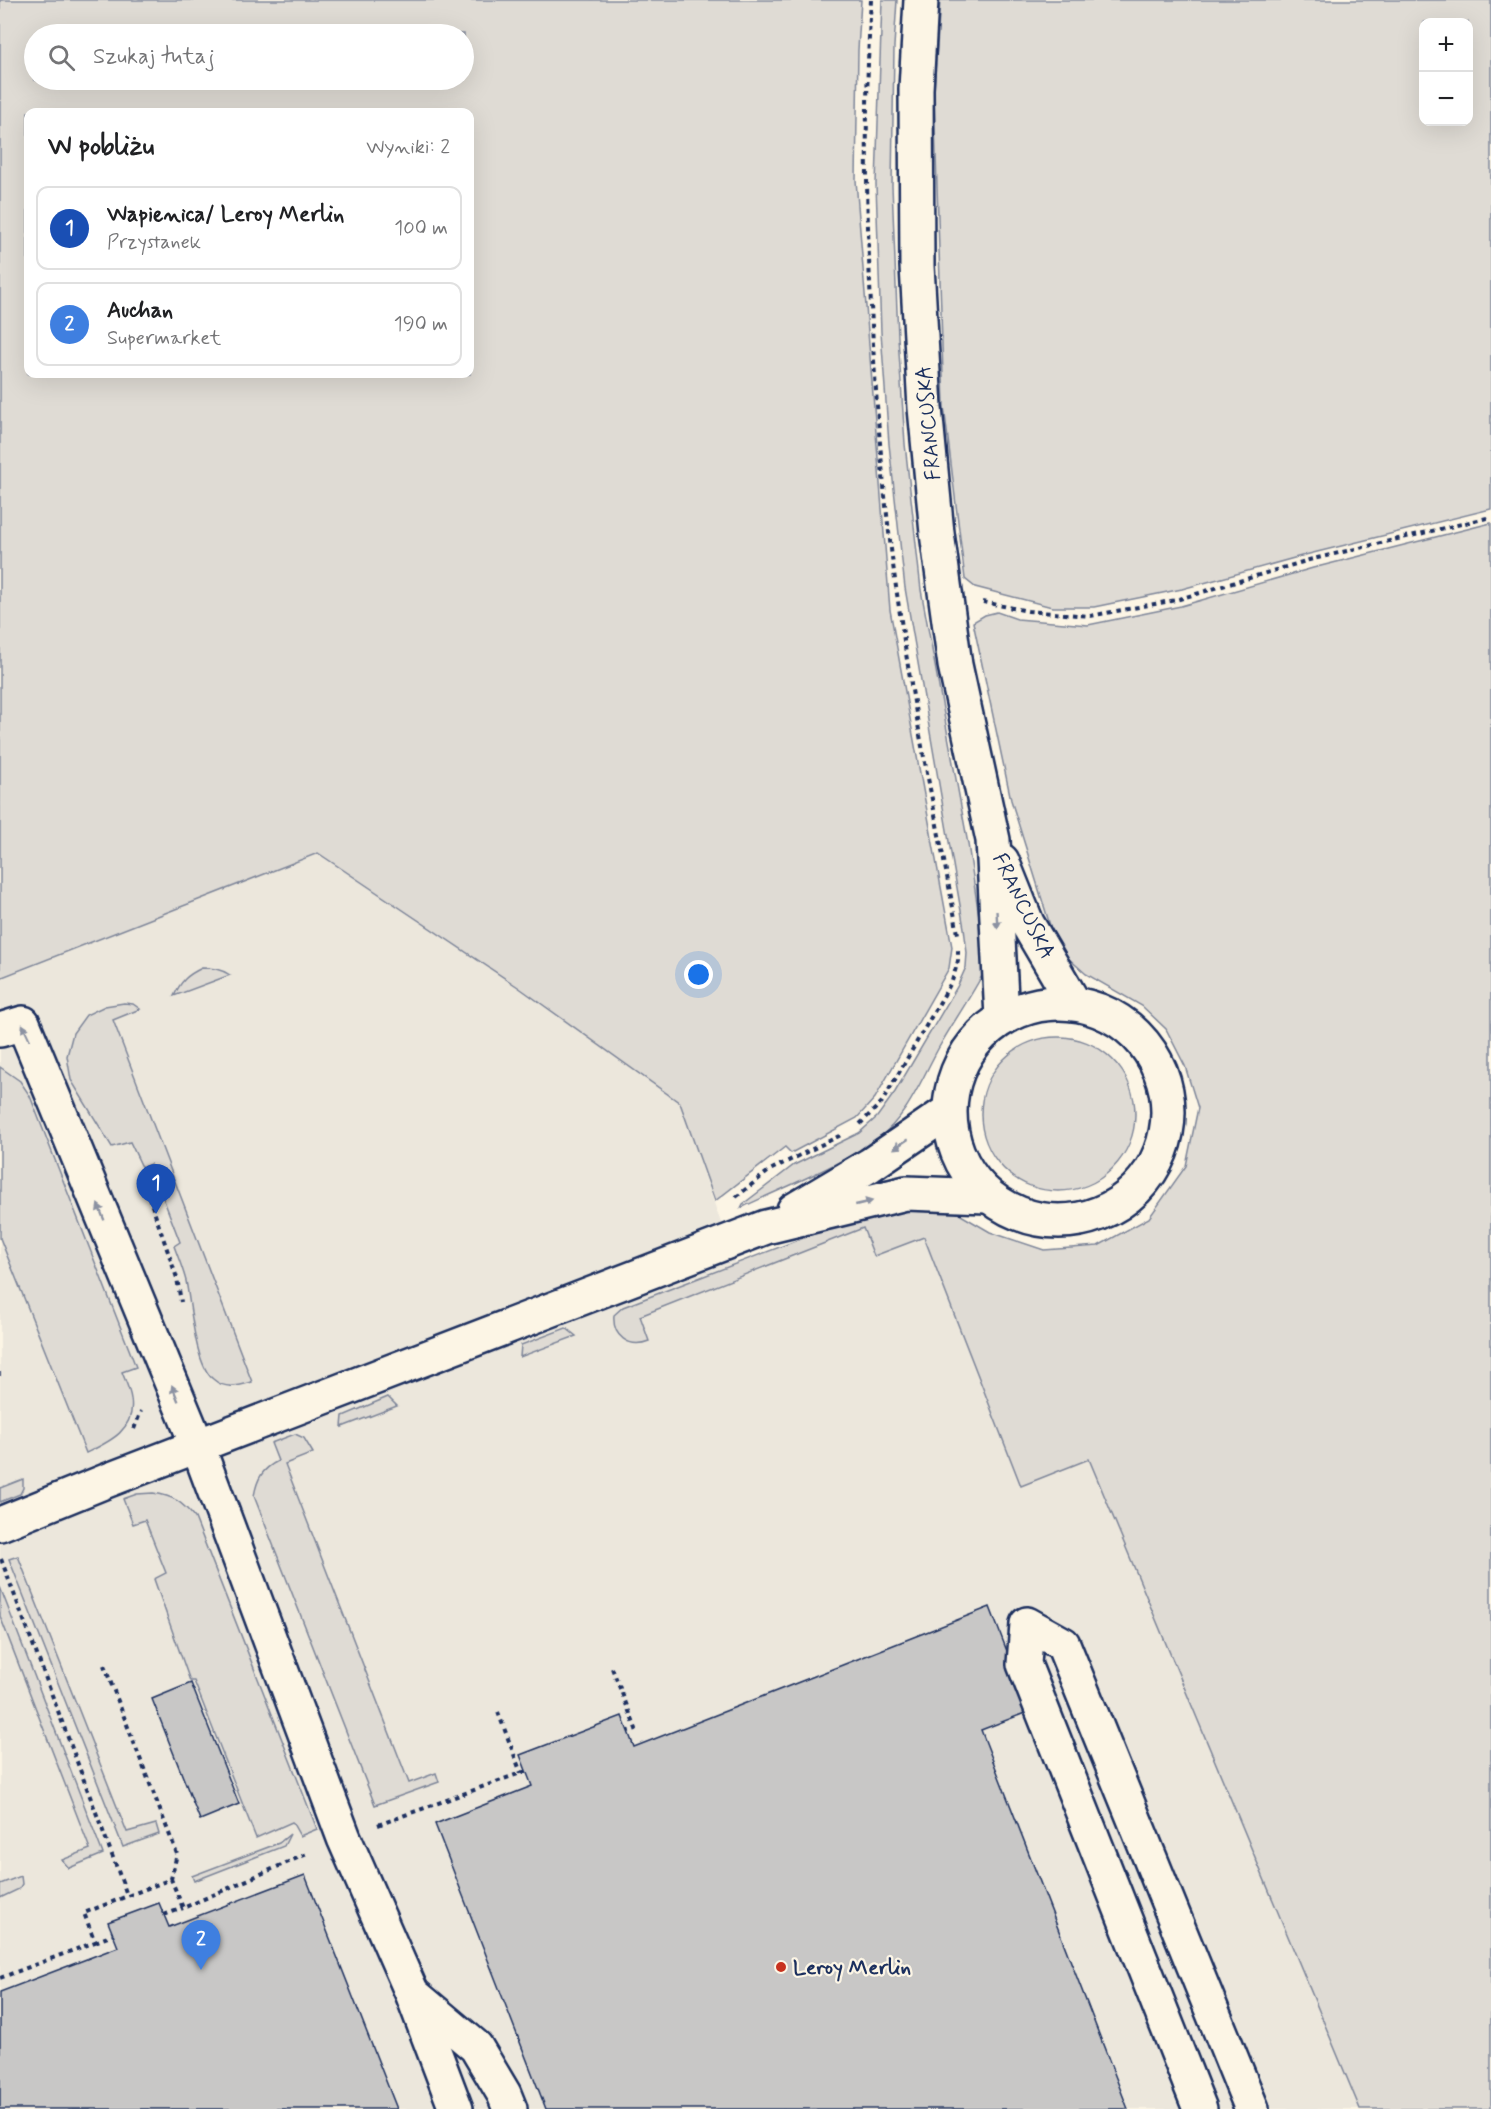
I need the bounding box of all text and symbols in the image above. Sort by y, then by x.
map controls [1419,18,1473,126]
button: + [1419,18,1473,72]
search box [24,24,474,90]
icon: search [45,41,78,74]
text: Szukaj tutaj [93,43,215,71]
button: − [1419,72,1473,126]
text: W pobliżu [48,130,154,164]
text: Wyniki: 2 [366,134,450,161]
text: Wapienica/ Leroy Merlin [107,201,344,229]
text: 1 [65,215,74,242]
text: 100 m [394,215,448,242]
text: Przystanek [107,229,201,256]
text: Auchan [107,297,173,325]
text: 2 [65,311,74,338]
text: 190 m [394,311,448,338]
text: Supermarket [107,325,221,352]
street label: FRANCUSKA [910,364,948,481]
street label: FRANCUSKA [985,849,1061,964]
one-way arrow [993,910,1002,929]
your location [684,960,713,989]
one-way arrow [22,1024,31,1041]
one-way arrow [893,1138,909,1150]
pin: 1 [136,1164,176,1214]
one-way arrow [855,1198,873,1208]
one-way arrow [96,1203,105,1221]
one-way arrow [170,1383,180,1401]
pin: 2 [182,1920,220,1970]
place label: Leroy Merlin [793,1954,911,1982]
marker: Leroy Merlin [774,1960,788,1974]

